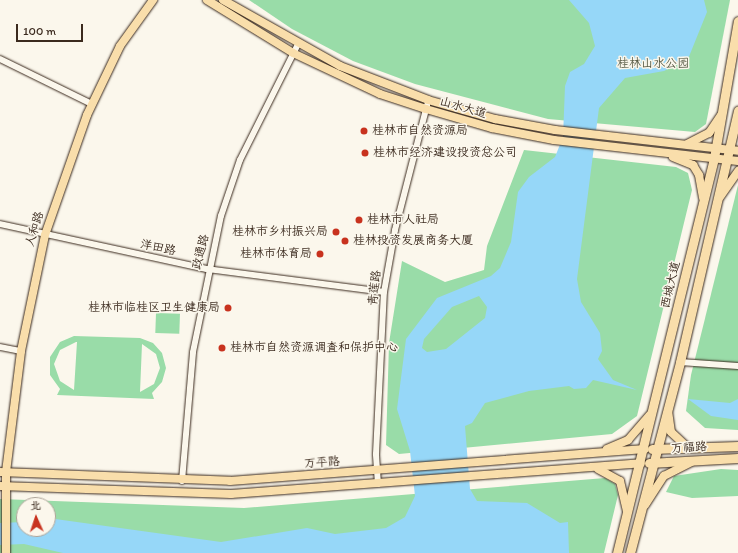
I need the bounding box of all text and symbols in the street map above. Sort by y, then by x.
scale bar [18,16,85,42]
text: 100 m [23,24,56,38]
park label: 桂林山水公园 [617,57,689,71]
street label: 山水大道 [438,94,488,122]
place label: 桂林市自然资源局 [372,124,468,138]
marker: 桂林市自然资源局 [359,126,369,136]
place label: 桂林市经济建设投资总公司 [373,146,517,160]
marker: 桂林市经济建设投资总公司 [360,148,370,158]
street label: 人和路 [23,210,47,248]
place label: 桂林市人社局 [367,213,439,227]
marker: 桂林市人社局 [354,215,364,225]
place label: 桂林市乡村振兴局 [232,225,328,239]
marker: 桂林市乡村振兴局 [331,227,341,237]
street label: 政通路 [190,233,212,271]
place label: 桂林投资发展商务大厦 [353,234,473,248]
marker: 桂林投资发展商务大厦 [340,236,350,246]
street label: 洋田路 [139,237,177,259]
place label: 桂林市体育局 [240,247,312,261]
marker: 桂林市体育局 [315,249,325,259]
street label: 西城大道 [659,260,683,310]
street label: 青莲路 [366,269,384,307]
place label: 桂林市临桂区卫生健康局 [88,301,220,315]
marker: 桂林市临桂区卫生健康局 [223,303,233,313]
place label: 桂林市自然资源调查和保护中心 [230,341,398,355]
marker: 桂林市自然资源调查和保护中心 [217,343,227,353]
street label: 万福路 [671,440,707,456]
street label: 万平路 [304,455,340,471]
north arrow [16,497,56,537]
text: 北 [30,499,41,512]

